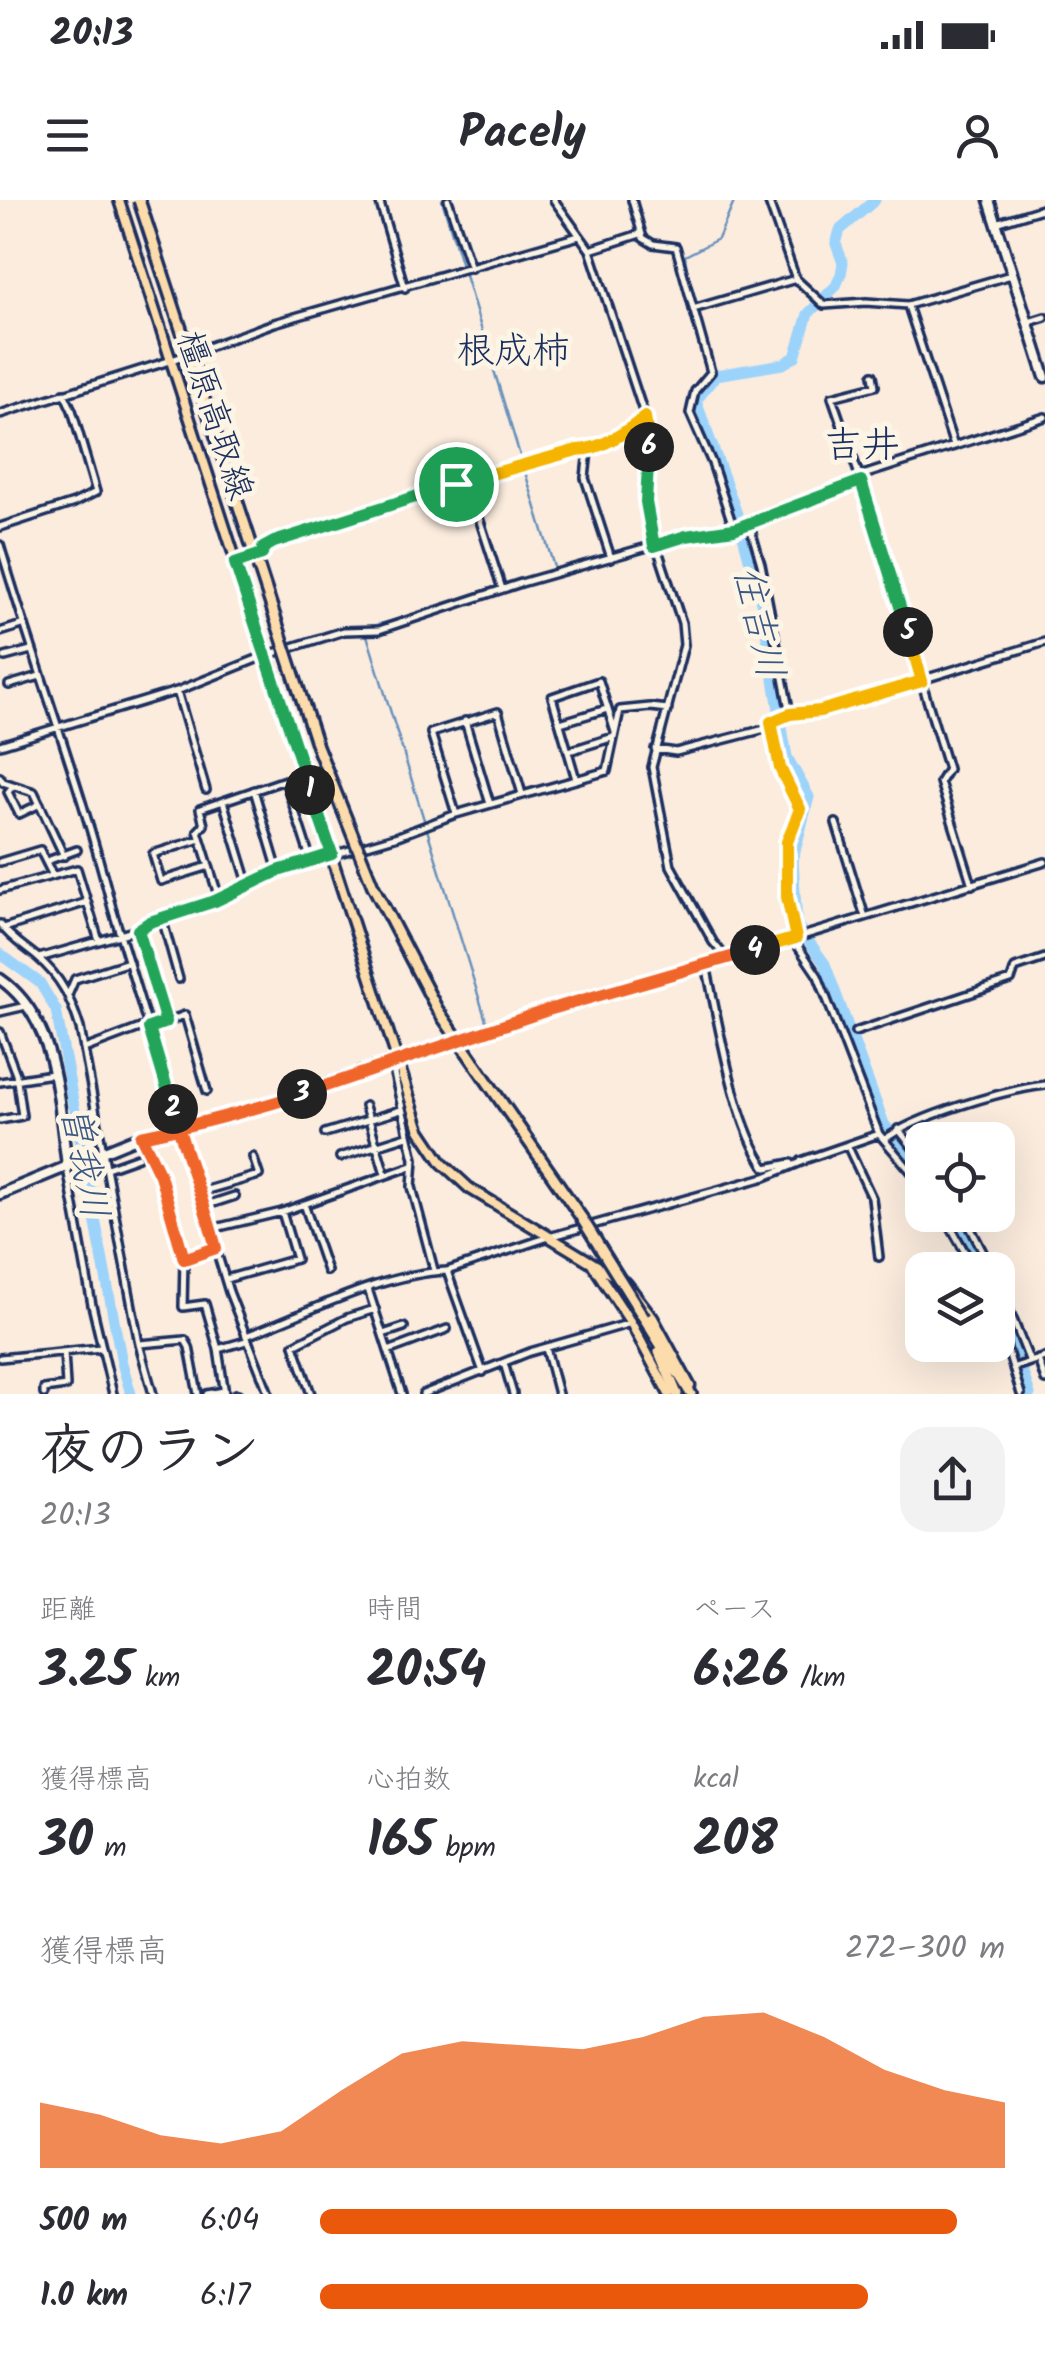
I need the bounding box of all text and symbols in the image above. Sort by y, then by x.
text: 20:13 [50,5,133,65]
text: Pacely [459,99,586,171]
icon: menu [40,108,95,163]
icon: person [950,108,1005,163]
district label: 根成柿 [456,323,570,383]
street label: 橿原高取線 [159,324,267,508]
district label: 吉井 [824,417,900,477]
pin: 6 [624,422,674,472]
text: 6 [641,424,657,469]
pin [414,442,499,527]
icon: arrive [429,457,484,512]
water label: 住吉川 [715,560,799,685]
pin: 5 [883,607,933,657]
text: 5 [901,609,915,654]
pin: 1 [285,765,335,815]
text: 1 [306,767,314,812]
pin: 4 [730,925,780,975]
text: 4 [747,927,763,972]
pin: 3 [277,1069,327,1119]
text: 3 [294,1071,310,1116]
pin: 2 [148,1084,198,1134]
text: 2 [165,1086,181,1131]
water label: 曽我川 [43,1101,123,1224]
map controls [905,1122,1015,1362]
button: locate [905,1122,1015,1232]
button: layers [905,1252,1015,1362]
text: 夜のラン [40,1410,260,1497]
button: share [900,1427,1005,1532]
text: 20:13 [40,1491,111,1542]
text: 距離 [40,1588,96,1633]
text: 時間 [367,1588,423,1633]
text: ペース [693,1588,776,1633]
text: 3.25 [40,1633,134,1713]
text: 20:54 [367,1633,486,1713]
text: 6:26 [693,1633,789,1713]
text: km [134,1656,180,1701]
text: /km [789,1656,846,1701]
text: kcal [693,1757,739,1802]
text: 獲得標高 [40,1758,152,1803]
text: 心拍数 [367,1758,451,1803]
text: 208 [693,1802,778,1882]
text: 30 [40,1803,93,1883]
text: 165 [367,1803,434,1883]
text: m [93,1826,127,1871]
text: bpm [434,1826,496,1871]
text: 272–300 m [845,1924,1005,1975]
text: 獲得標高 [40,1927,168,1978]
text: 500 m [40,2196,128,2247]
text: 6:04 [200,2196,259,2247]
text: 1.0 km [40,2271,128,2322]
text: 6:17 [200,2271,250,2322]

